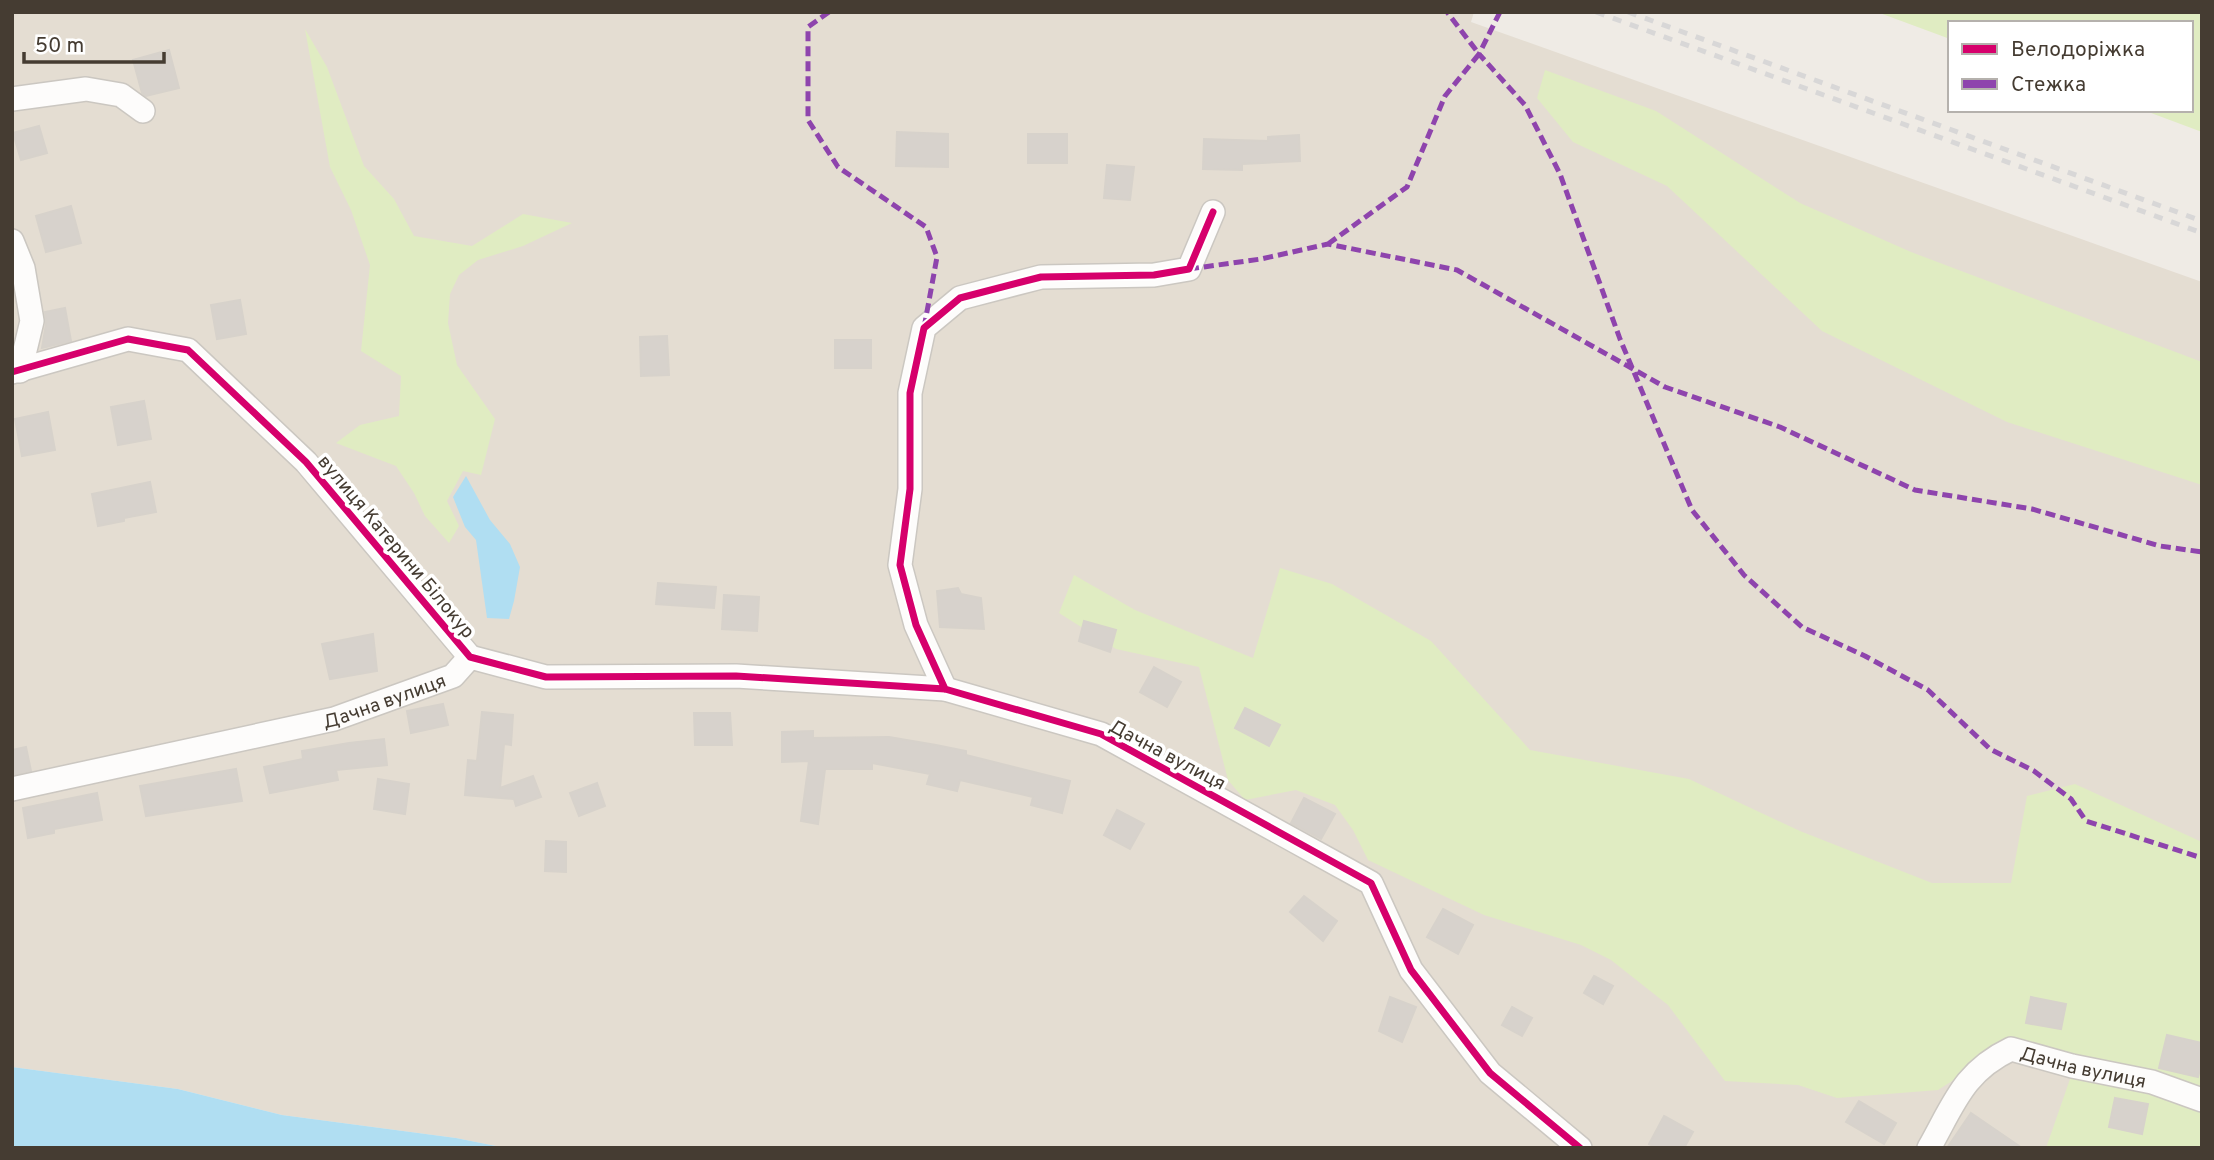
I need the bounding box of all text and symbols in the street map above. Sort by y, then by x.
scale bar [24,21,164,65]
legend [1948,21,2193,112]
text: 50 m [35,33,84,60]
text: Велодоріжка [2011,37,2145,64]
text: Стежка [2011,72,2086,99]
street label: вулиця Катерини Білокур [312,451,479,644]
street label: Дачна вулиця [321,670,450,735]
street label: Дачна вулиця [1105,715,1230,797]
street label: Дачна вулиця [2017,1042,2148,1095]

